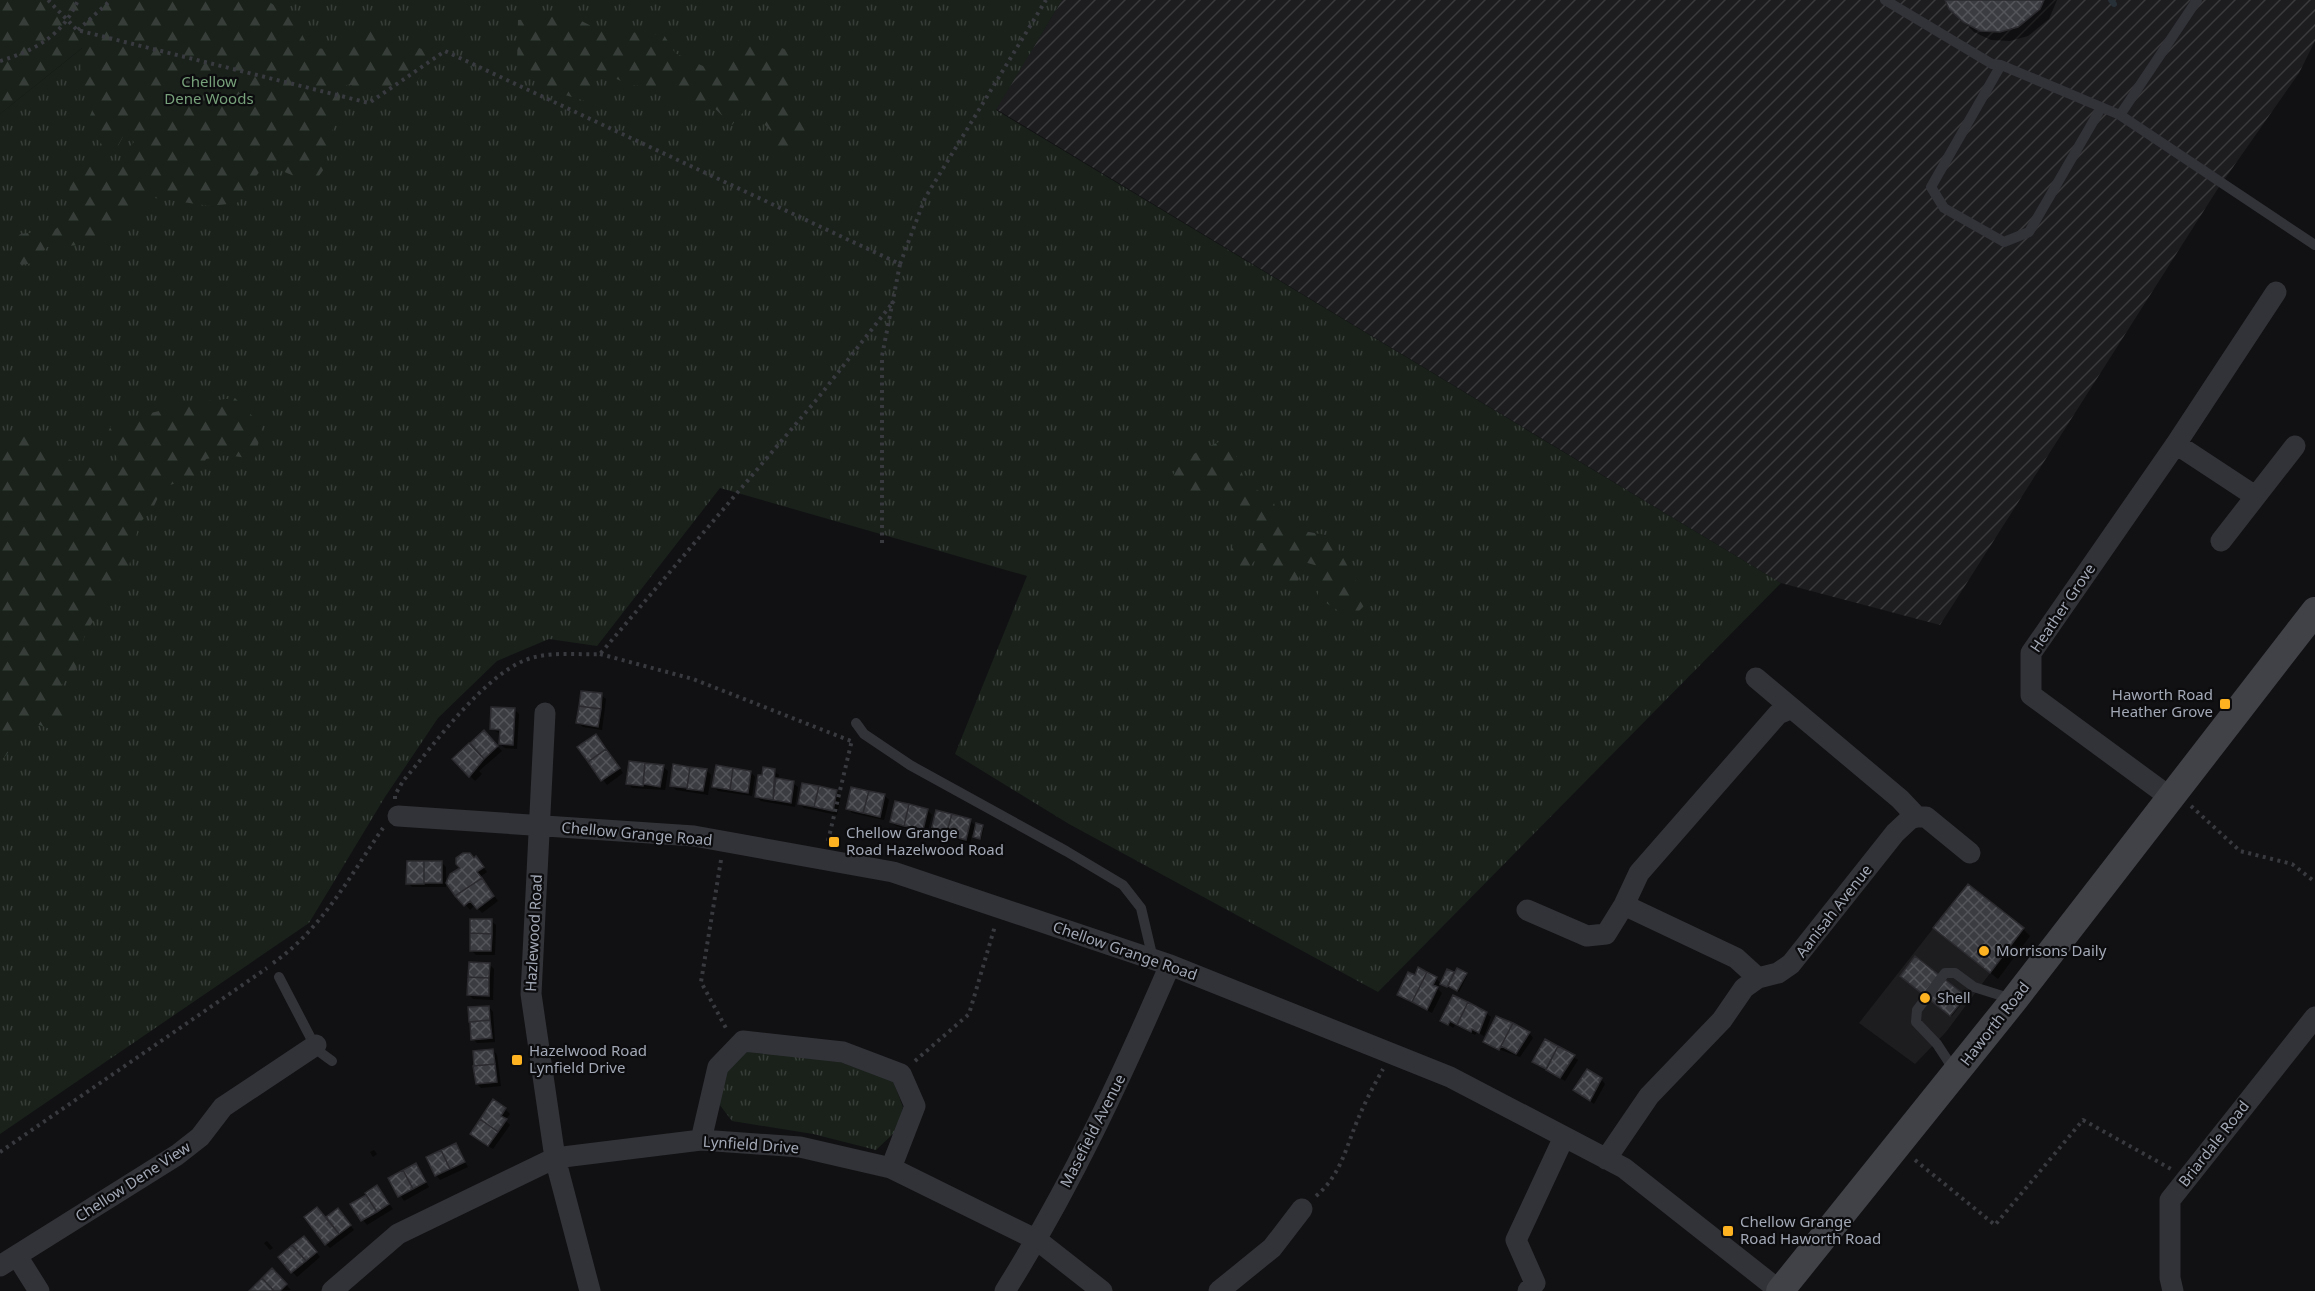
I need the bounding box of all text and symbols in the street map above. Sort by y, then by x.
park label: Chellow Dene Woods [164,71,254,108]
street label: Heather Grove [2025,559,2099,656]
place label: Haworth Road Heather Grove [2110,684,2213,721]
marker: Haworth Road Heather Grove [2218,697,2232,711]
street label: Chellow Grange Road [561,816,713,850]
place label: Chellow Grange Road Hazelwood Road [846,822,1004,859]
marker: Chellow Grange Road Hazelwood Road [827,835,841,849]
street label: Aanisah Avenue [1791,860,1876,961]
street label: Hazlewood Road [520,874,546,992]
street label: Chellow Grange Road [1050,916,1200,984]
place label: Morrisons Daily [1996,940,2107,960]
marker: Morrisons Daily [1977,944,1991,958]
street label: Haworth Road [1955,977,2033,1069]
place label: Shell [1937,987,1971,1007]
marker: Shell [1918,991,1932,1005]
place label: Hazelwood Road Lynfield Drive [529,1040,647,1077]
marker: Hazelwood Road Lynfield Drive [510,1053,524,1067]
street label: Masefield Avenue [1055,1070,1129,1191]
street label: Briardale Road [2173,1096,2253,1191]
street label: Lynfield Drive [702,1131,800,1157]
street label: Chellow Dene View [71,1136,194,1226]
place label: Chellow Grange Road Haworth Road [1740,1211,1881,1248]
marker: Chellow Grange Road Haworth Road [1721,1224,1735,1238]

